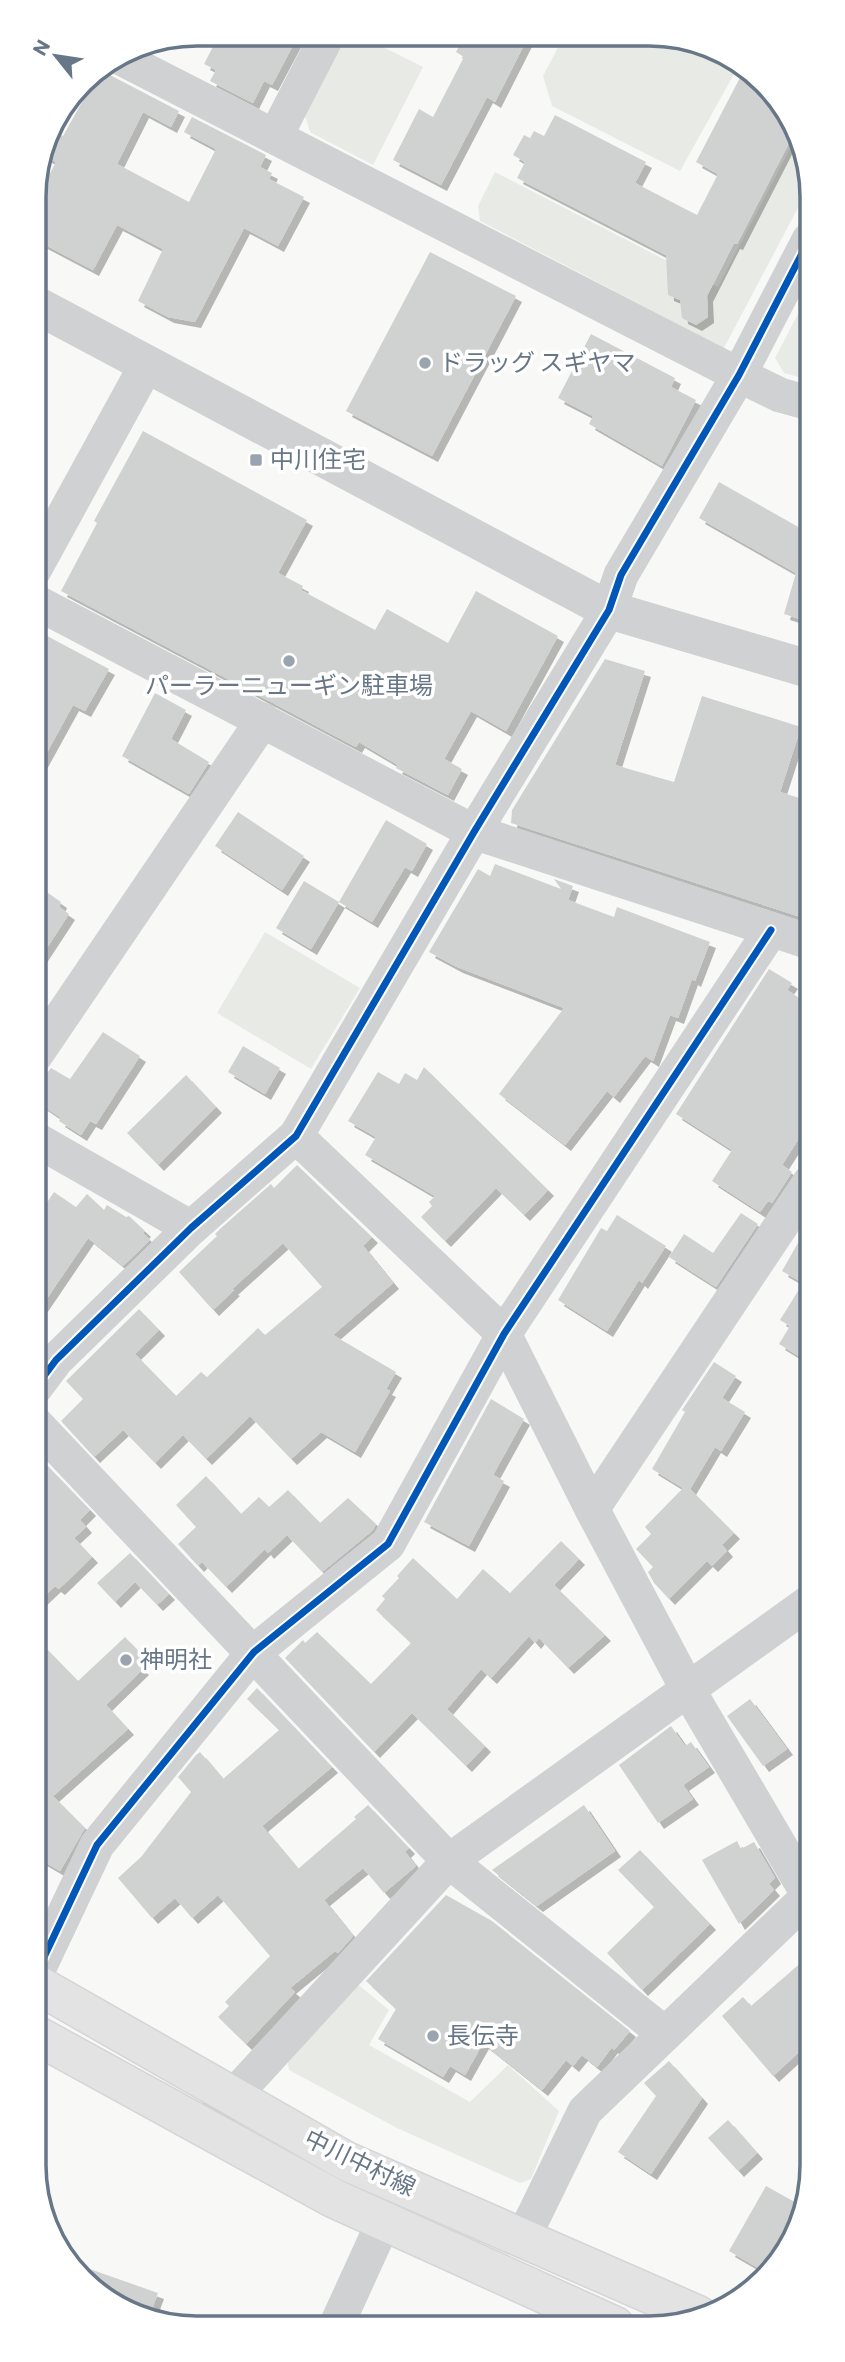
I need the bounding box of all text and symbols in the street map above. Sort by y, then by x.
north arrow [21,21,91,91]
text: N [27,35,54,59]
place label: ドラッグ スギヤマ [439,347,636,376]
marker: ドラッグ スギヤマ [417,355,433,371]
place label: 中川住宅 [270,444,366,473]
marker: 中川住宅 [248,452,264,468]
marker: パーラーニューギン駐車場 [281,653,297,669]
place label: パーラーニューギン駐車場 [145,670,433,699]
place label: 神明社 [140,1644,212,1673]
marker: 神明社 [118,1652,134,1668]
place label: 長伝寺 [447,2020,519,2049]
marker: 長伝寺 [425,2028,441,2044]
street label: 中川中村線 [300,2122,421,2201]

